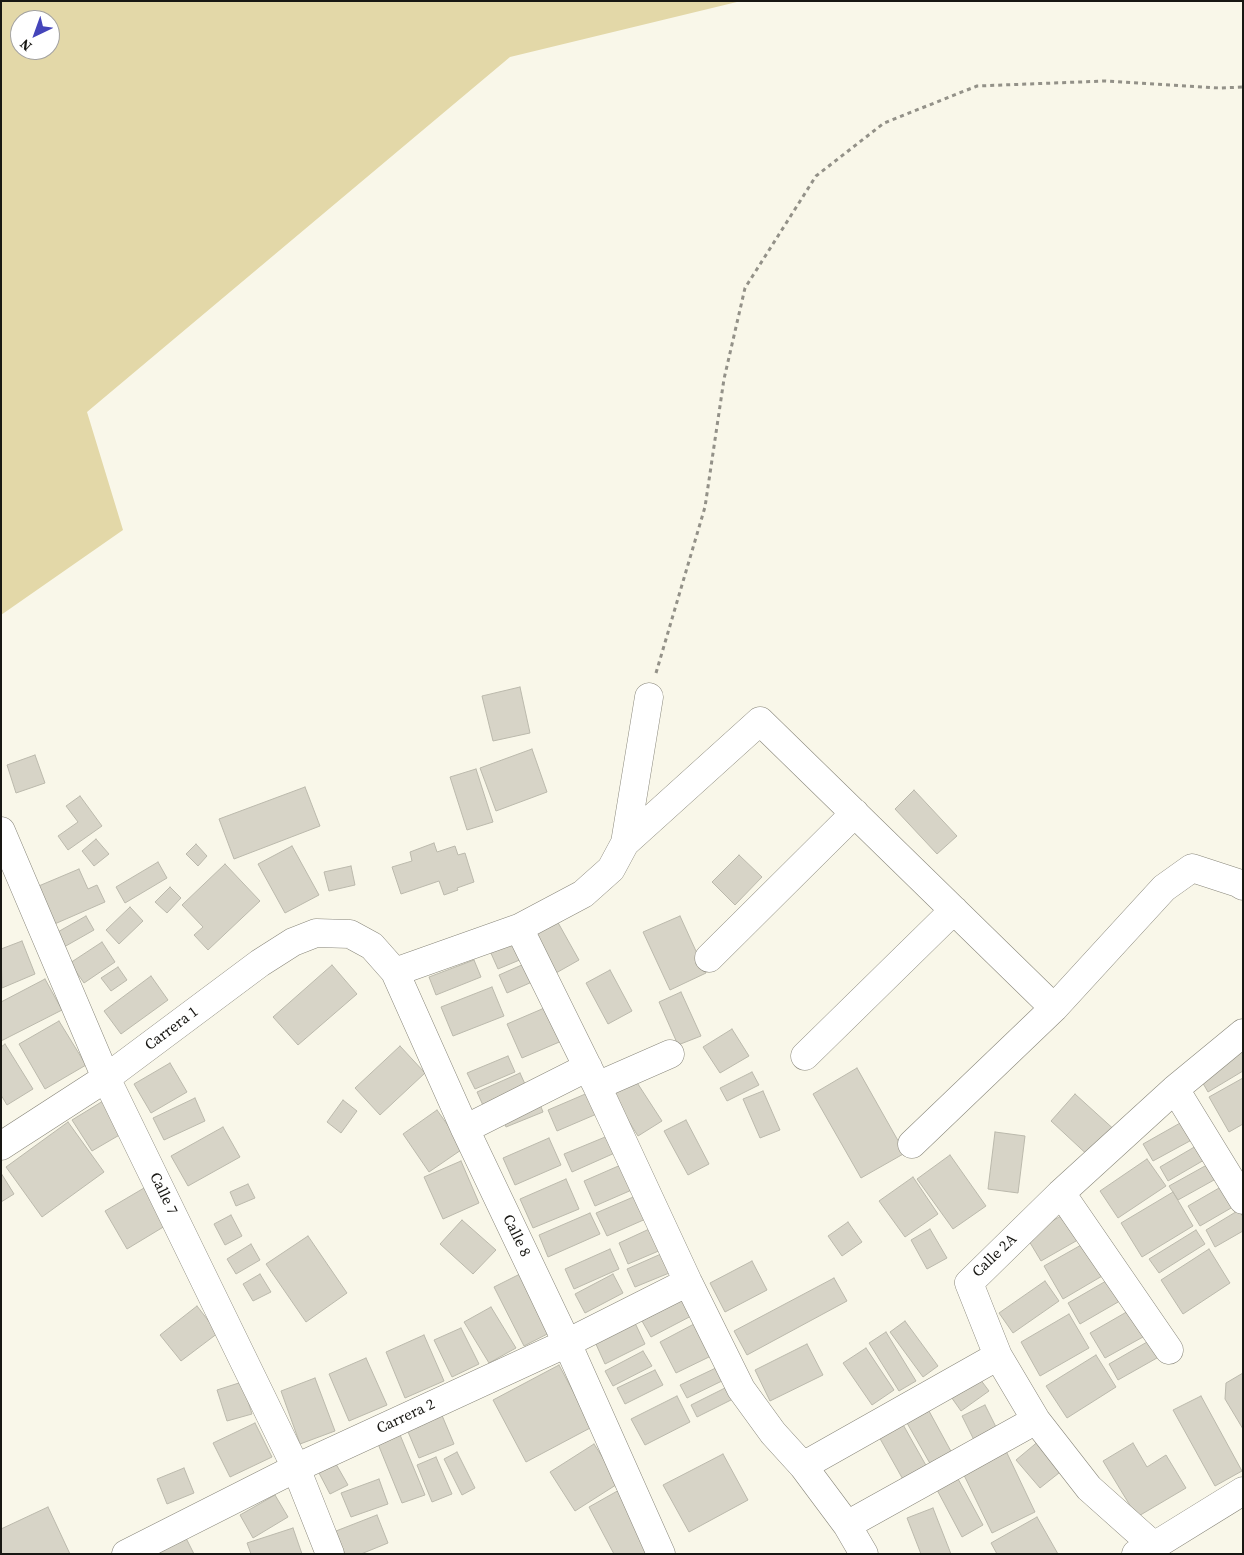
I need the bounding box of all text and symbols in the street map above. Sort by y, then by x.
north arrow [10,10,60,60]
text: N [15,35,36,56]
street label: Carrera 1 [142,1003,202,1055]
street label: Calle 7 [145,1170,181,1218]
street label: Calle 8 [498,1212,534,1260]
street label: Calle 2A [969,1231,1021,1281]
street label: Carrera 2 [374,1396,438,1438]

